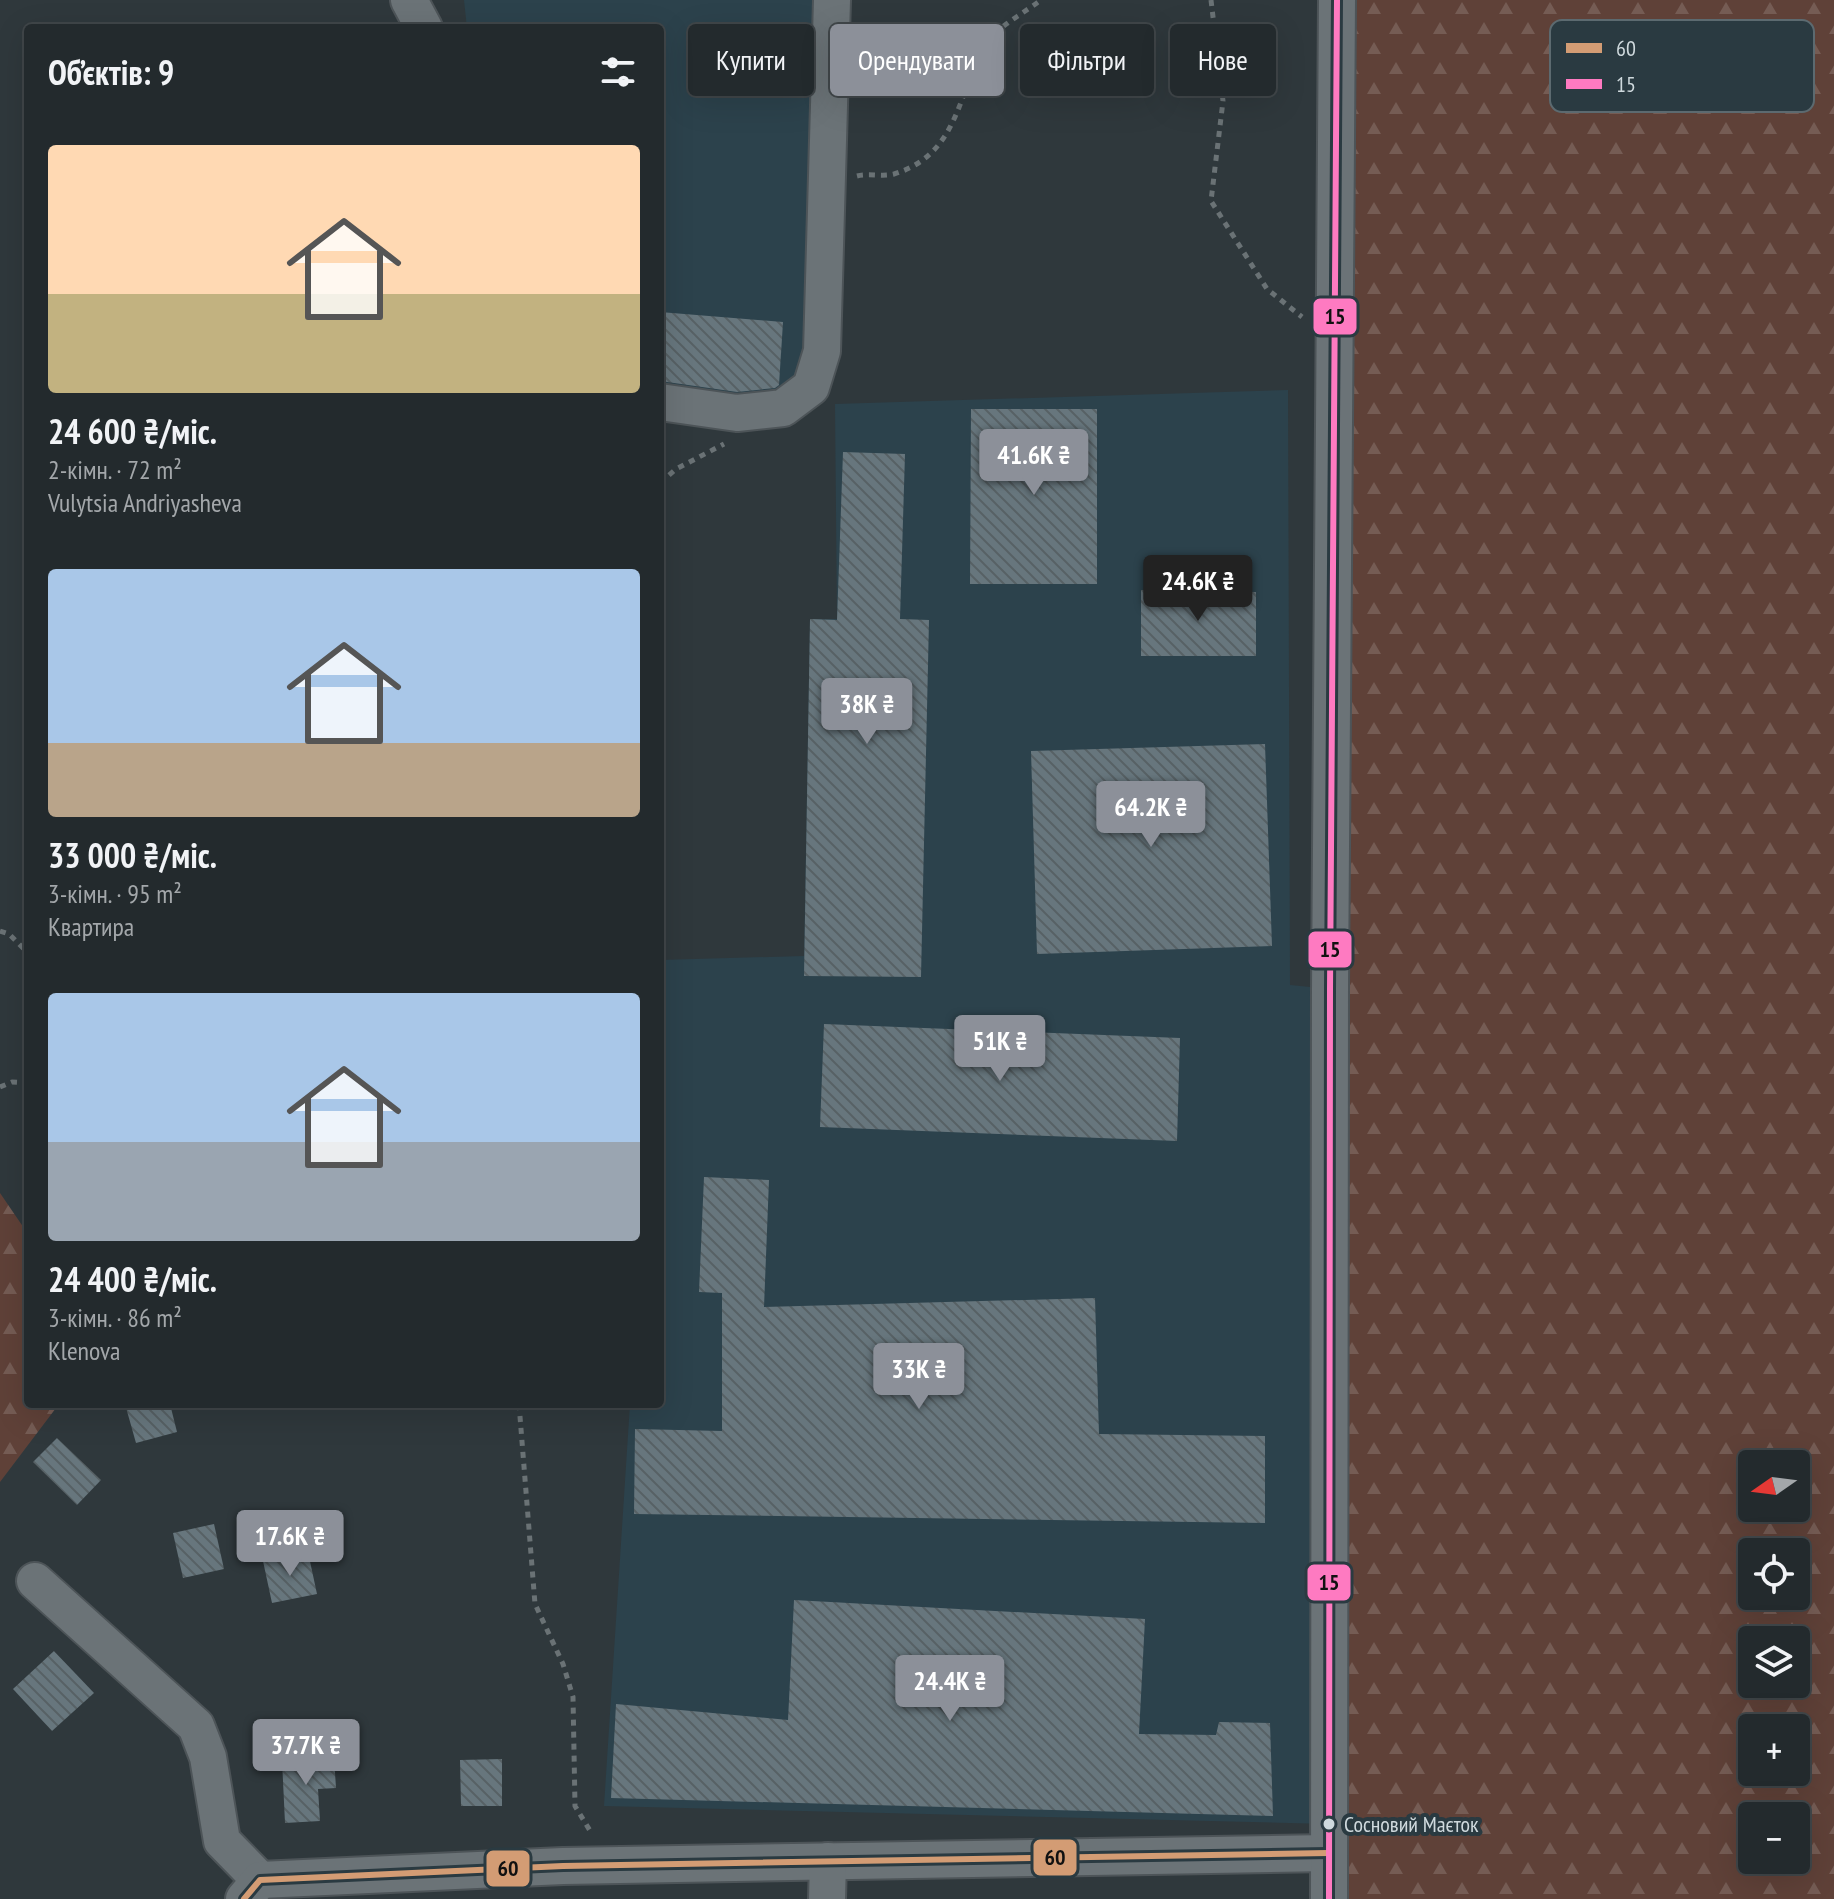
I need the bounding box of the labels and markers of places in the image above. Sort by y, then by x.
pin: 41.6K ₴ [960,429,1108,497]
pin: 24.6K ₴ [1124,555,1272,623]
pin: 38K ₴ [811,678,923,746]
pin: 64.2K ₴ [1077,781,1225,849]
pin: 51K ₴ [944,1015,1056,1083]
pin: 33K ₴ [863,1343,975,1411]
pin: 17.6K ₴ [216,1510,364,1578]
pin: 24.4K ₴ [876,1655,1024,1723]
pin: 37.7K ₴ [232,1719,380,1787]
place label: Сосновий Маєток [1344,1810,1479,1838]
marker: Сосновий Маєток [1321,1816,1337,1832]

